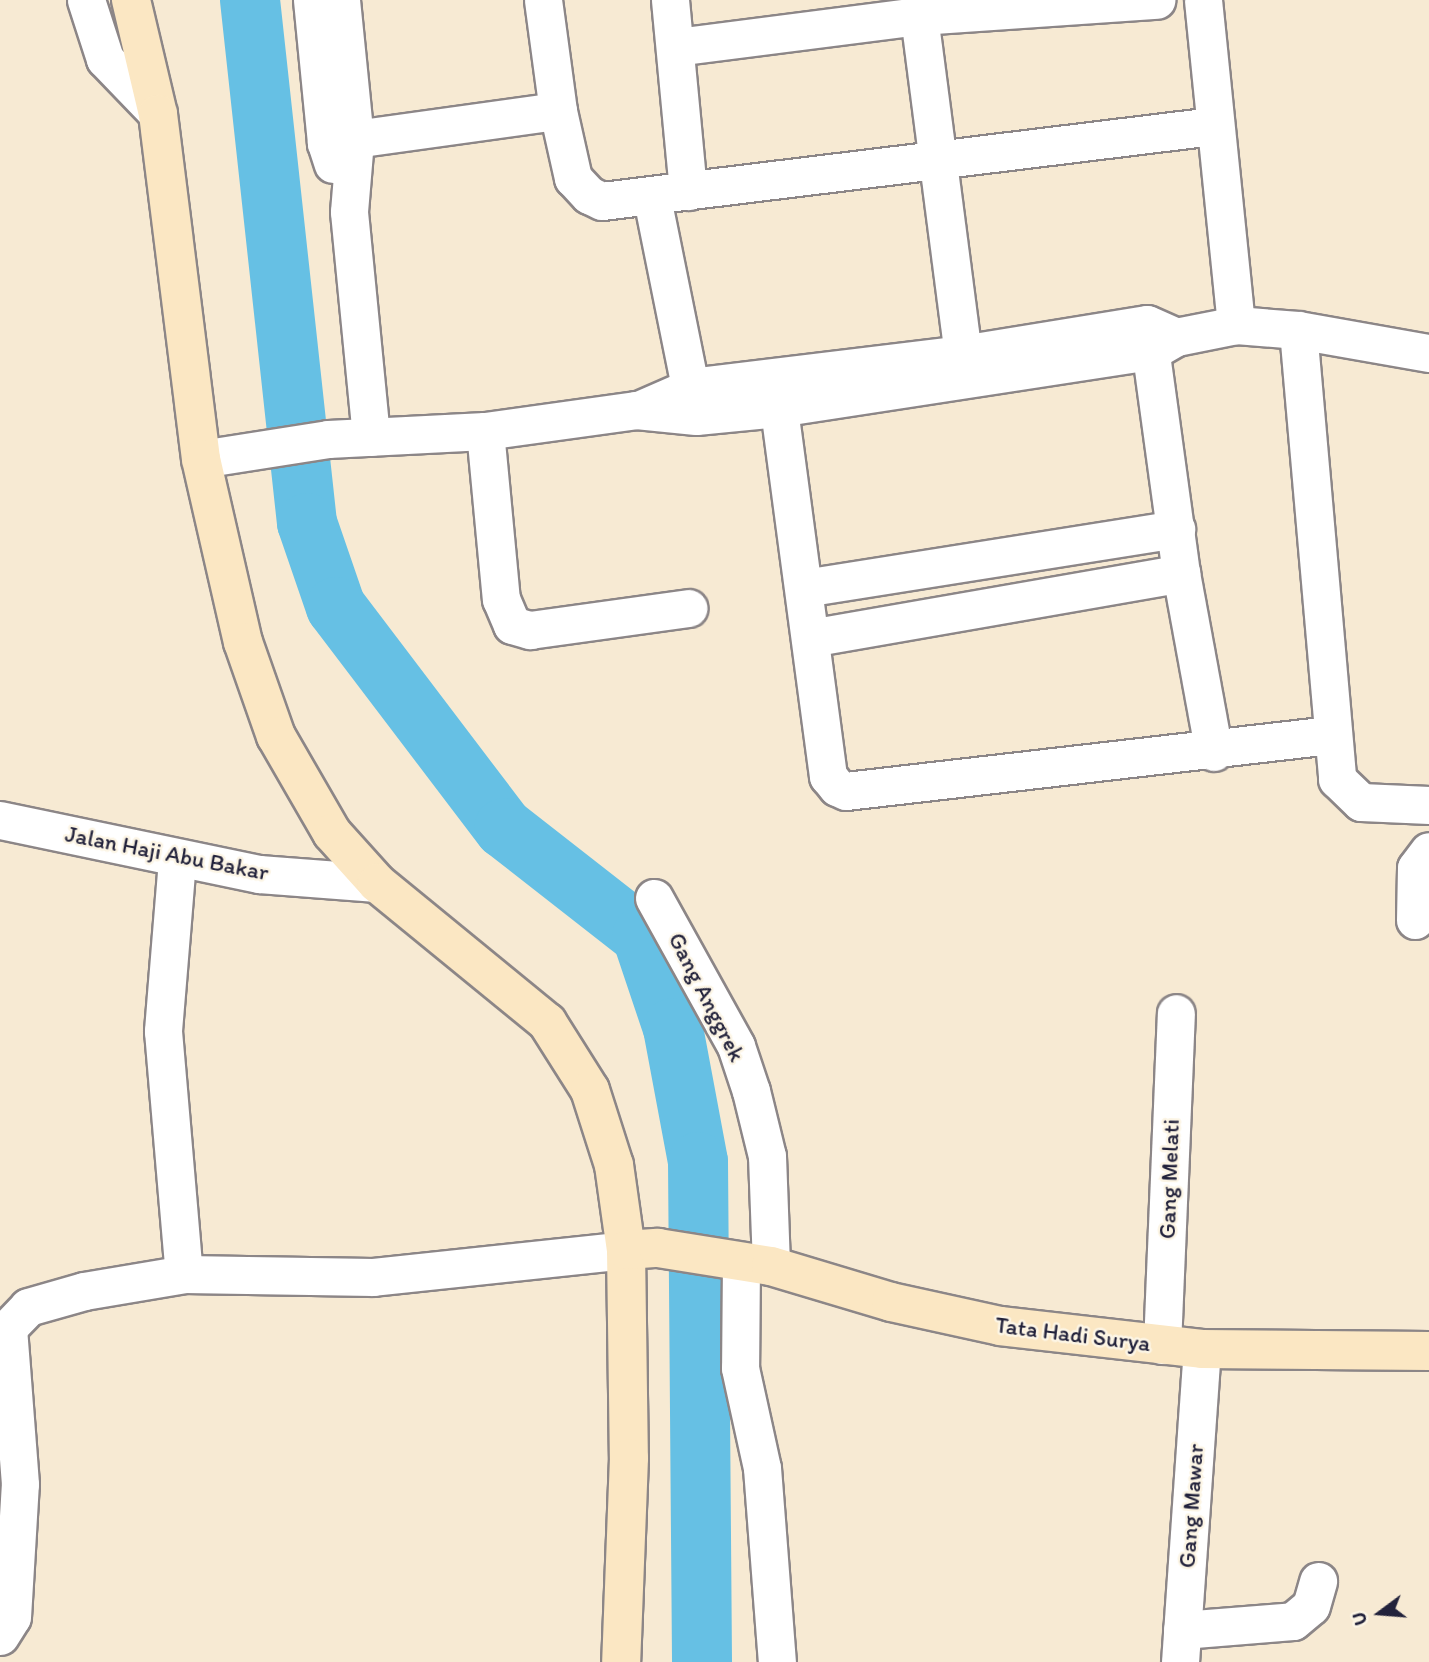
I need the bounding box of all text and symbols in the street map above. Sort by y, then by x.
street label: Jalan Haji Abu Bakar [63,820,271,886]
street label: Gang Anggrek [663,928,751,1066]
street label: Gang Melati [1153,1119,1185,1239]
street label: Tata Hadi Surya [994,1311,1152,1357]
street label: Gang Mawar [1173,1443,1209,1569]
north arrow [1345,1578,1415,1648]
text: U [1347,1610,1372,1628]

